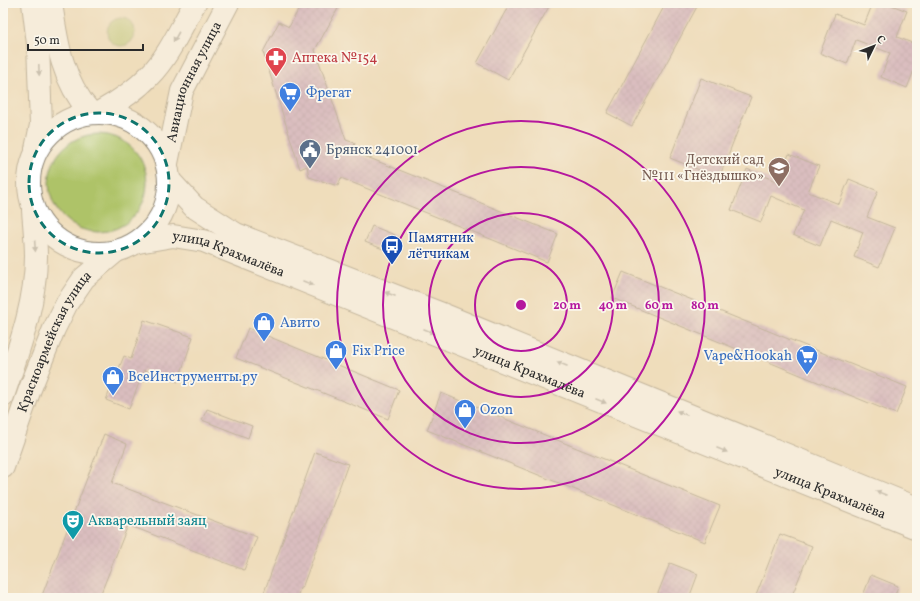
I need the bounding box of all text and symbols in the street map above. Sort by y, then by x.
street label: Авиационная улица [162,18,226,144]
scale bar [28,26,143,52]
north arrow [854,26,894,66]
one-way arrow [172,31,179,43]
text: С [872,32,888,48]
text: 50 m [34,33,60,49]
pharmacy icon: Аптека №154 [263,45,289,78]
place label: Аптека №154 [292,49,378,68]
one-way arrow [36,64,42,77]
supermarket icon: Фрегат [277,80,303,113]
place label: Фрегат [306,84,351,103]
public building icon: Брянск 241001 [297,137,323,170]
place label: Брянск 241001 [326,141,418,160]
place label: Детский сад №111 «Гнёздышко» [642,151,764,186]
school or university icon: Детский сад №111 «Гнёздышко» [766,155,792,188]
street label: улица Крахмалёва [171,227,288,282]
place label: Памятник лётчикам [408,229,474,264]
bus stop icon: Памятник лётчикам [379,233,405,266]
one-way arrow [32,240,39,252]
street label: Красноармейская улица [13,266,96,415]
one-way arrow [303,280,315,286]
one-way arrow [383,290,395,296]
centre of rings [514,298,528,312]
text: 20 m [553,298,581,314]
text: 40 m [599,298,628,314]
text: 60 m [645,298,673,314]
text: 80 m [691,298,719,314]
shop icon: Авито [251,310,277,343]
place label: Авито [280,314,320,333]
one-way arrow [423,329,435,335]
shop icon: Fix Price [323,338,349,371]
street label: улица Крахмалёва [471,341,588,403]
place label: Fix Price [352,342,405,361]
supermarket icon: Vape&Hookah [794,343,820,376]
place label: Vape&Hookah [703,347,792,366]
one-way arrow [556,360,568,366]
shop icon: ВсеИнструменты.ру [100,364,126,397]
place label: ВсеИнструменты.ру [128,368,258,387]
shop icon: Ozon [452,397,478,430]
one-way arrow [596,398,608,404]
place label: Ozon [480,401,513,420]
one-way arrow [676,409,688,415]
one-way arrow [716,447,728,453]
street label: улица Крахмалёва [772,462,889,524]
one-way arrow [874,490,886,496]
theatre icon: Акварельный заяц [60,508,86,541]
place label: Акварельный заяц [88,512,207,531]

